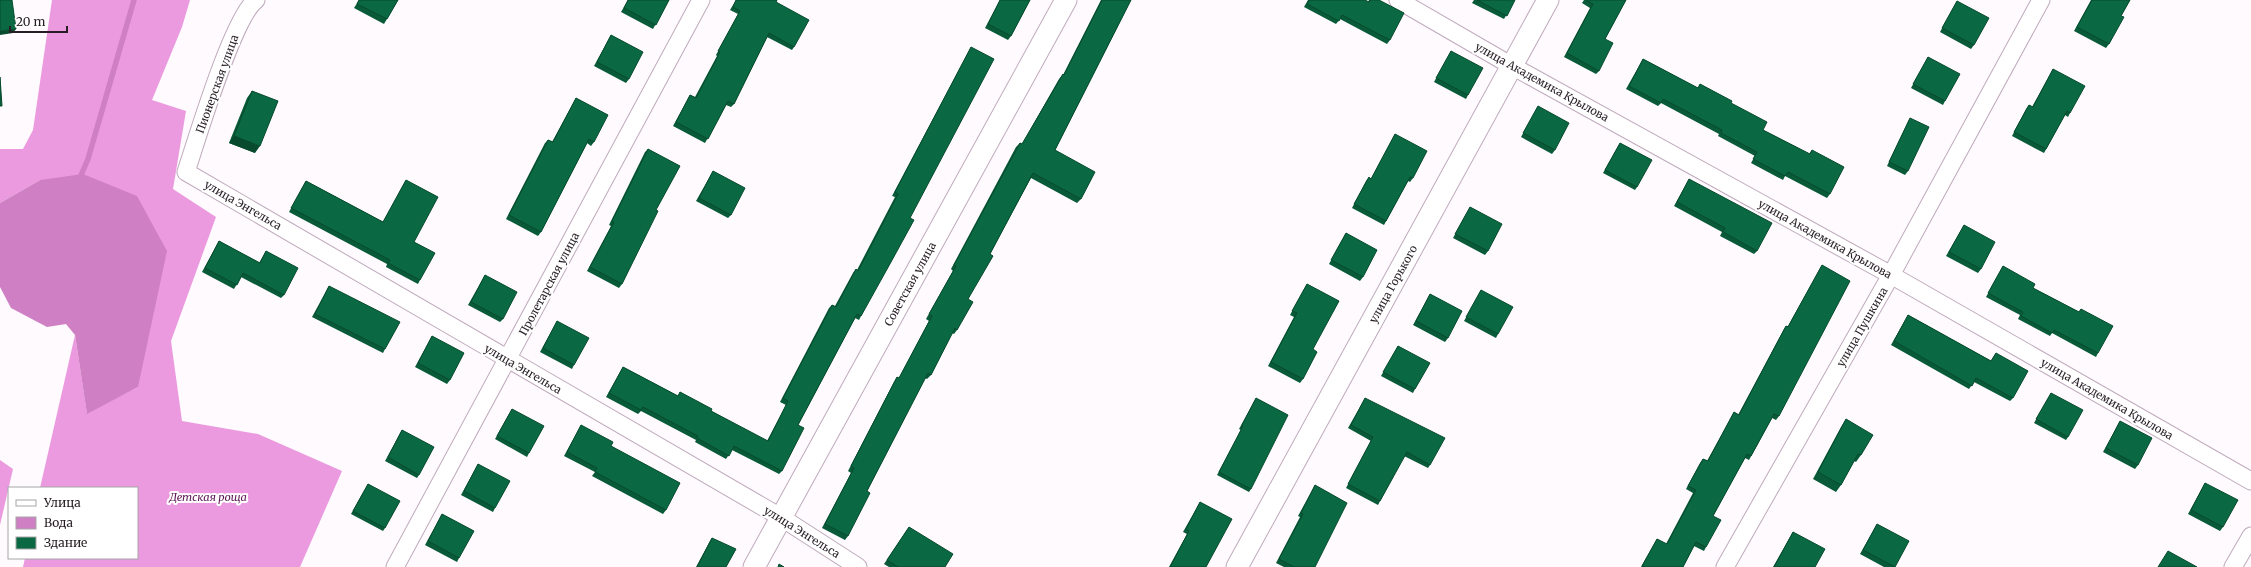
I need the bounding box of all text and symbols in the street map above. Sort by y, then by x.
scale bar [10,8,67,34]
text: 20 m [16,14,45,29]
street label: Пионерская улица [193,33,241,135]
street label: улица Академика Крылова [1473,39,1611,125]
street label: улица Энгельса [202,177,284,233]
street label: улица Академика Крылова [1756,196,1894,282]
street label: Пролетарская улица [516,230,582,338]
street label: Советская улица [881,239,939,328]
street label: улица Горького [1366,242,1420,325]
street label: улица Пушкина [1834,285,1891,369]
street label: улица Энгельса [482,341,564,397]
street label: улица Академика Крылова [2038,355,2176,443]
legend [8,487,138,559]
park label: Детская роща [168,490,247,504]
text: Улица [43,495,81,510]
street label: улица Энгельса [761,503,843,561]
text: Вода [44,515,74,530]
text: Здание [44,535,87,550]

